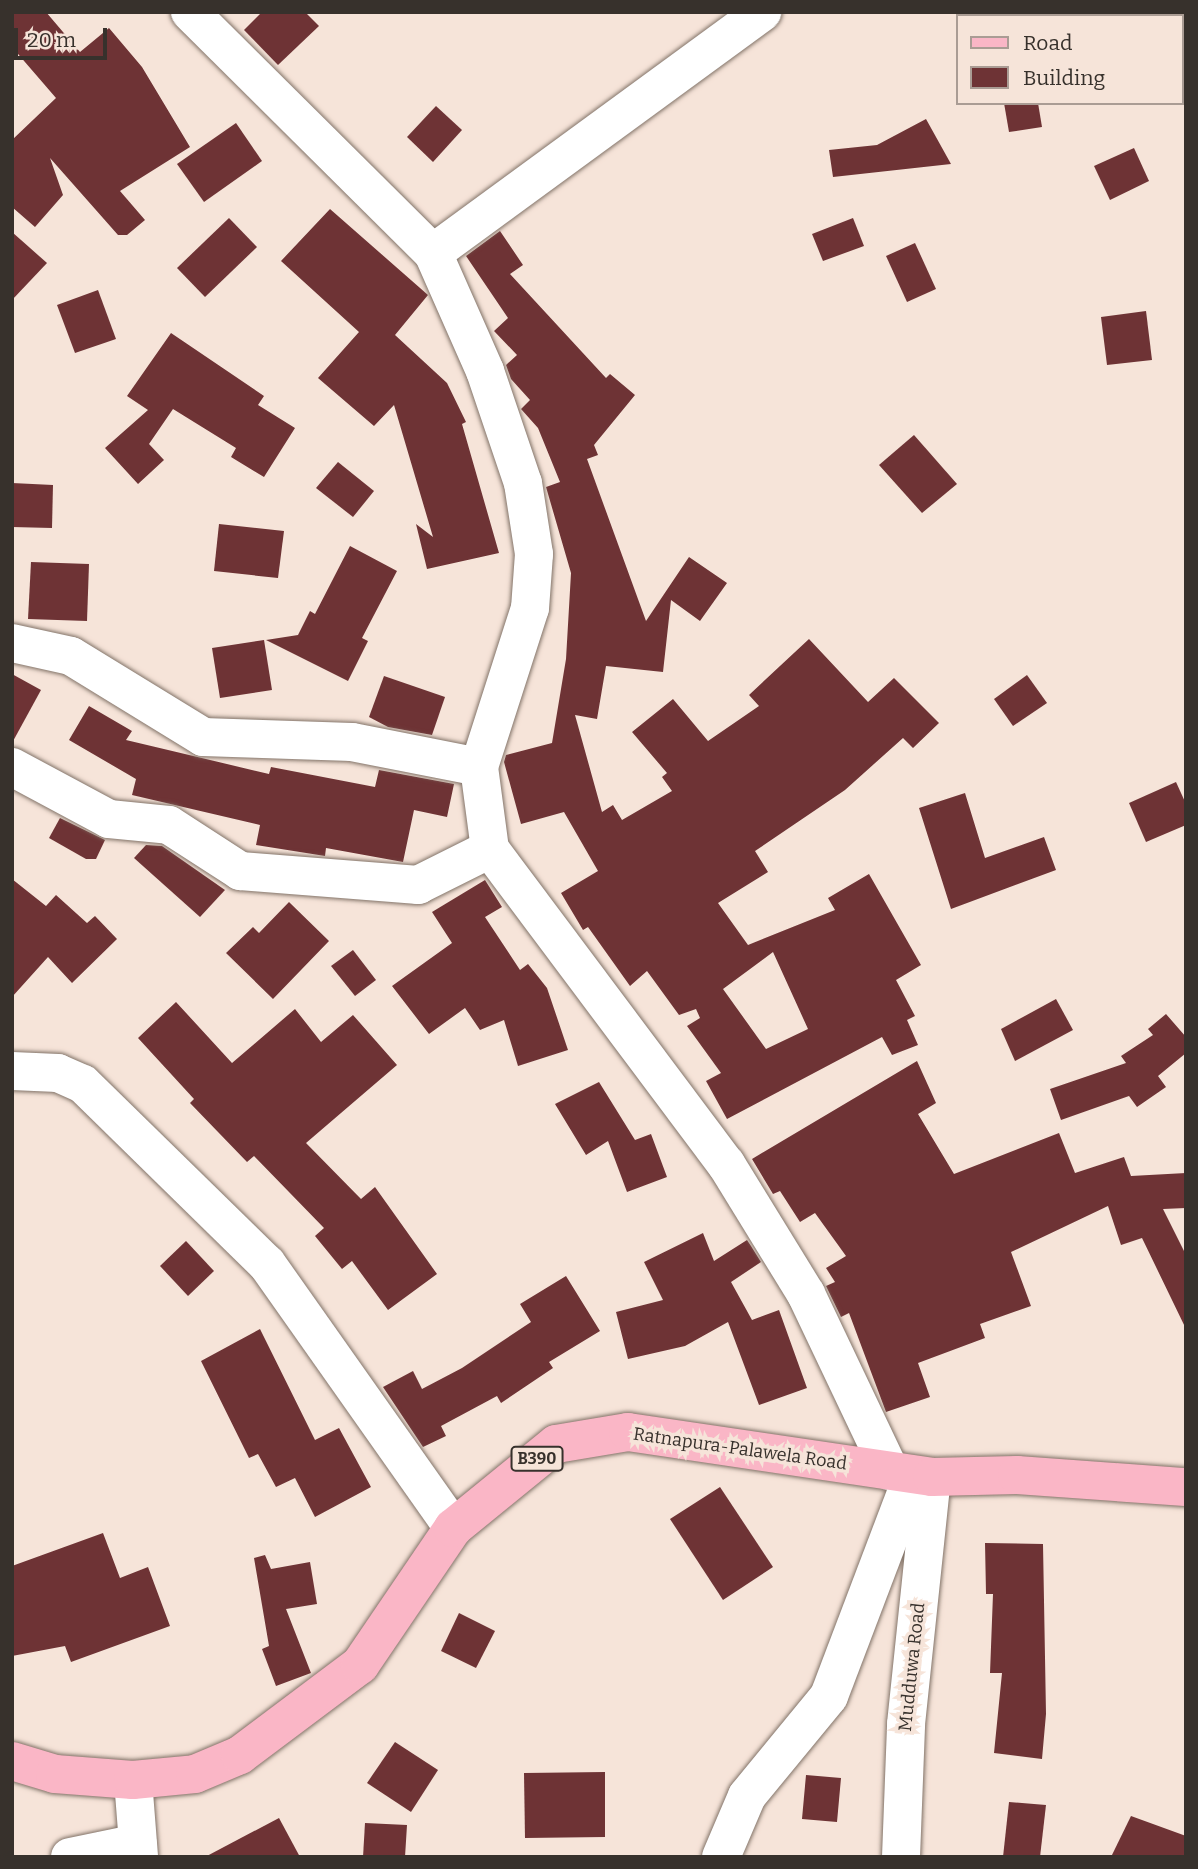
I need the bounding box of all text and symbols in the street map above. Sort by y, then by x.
scale bar [18,14,110,58]
legend [956,14,1184,105]
text: 20 m [27,27,76,53]
text: Road [1023,30,1072,56]
text: Building [1023,65,1105,91]
street label: Ratnapura-Palawela Road [632,1423,848,1475]
road number: B390 [509,1446,565,1471]
street label: Mudduwa Road [895,1602,929,1732]

